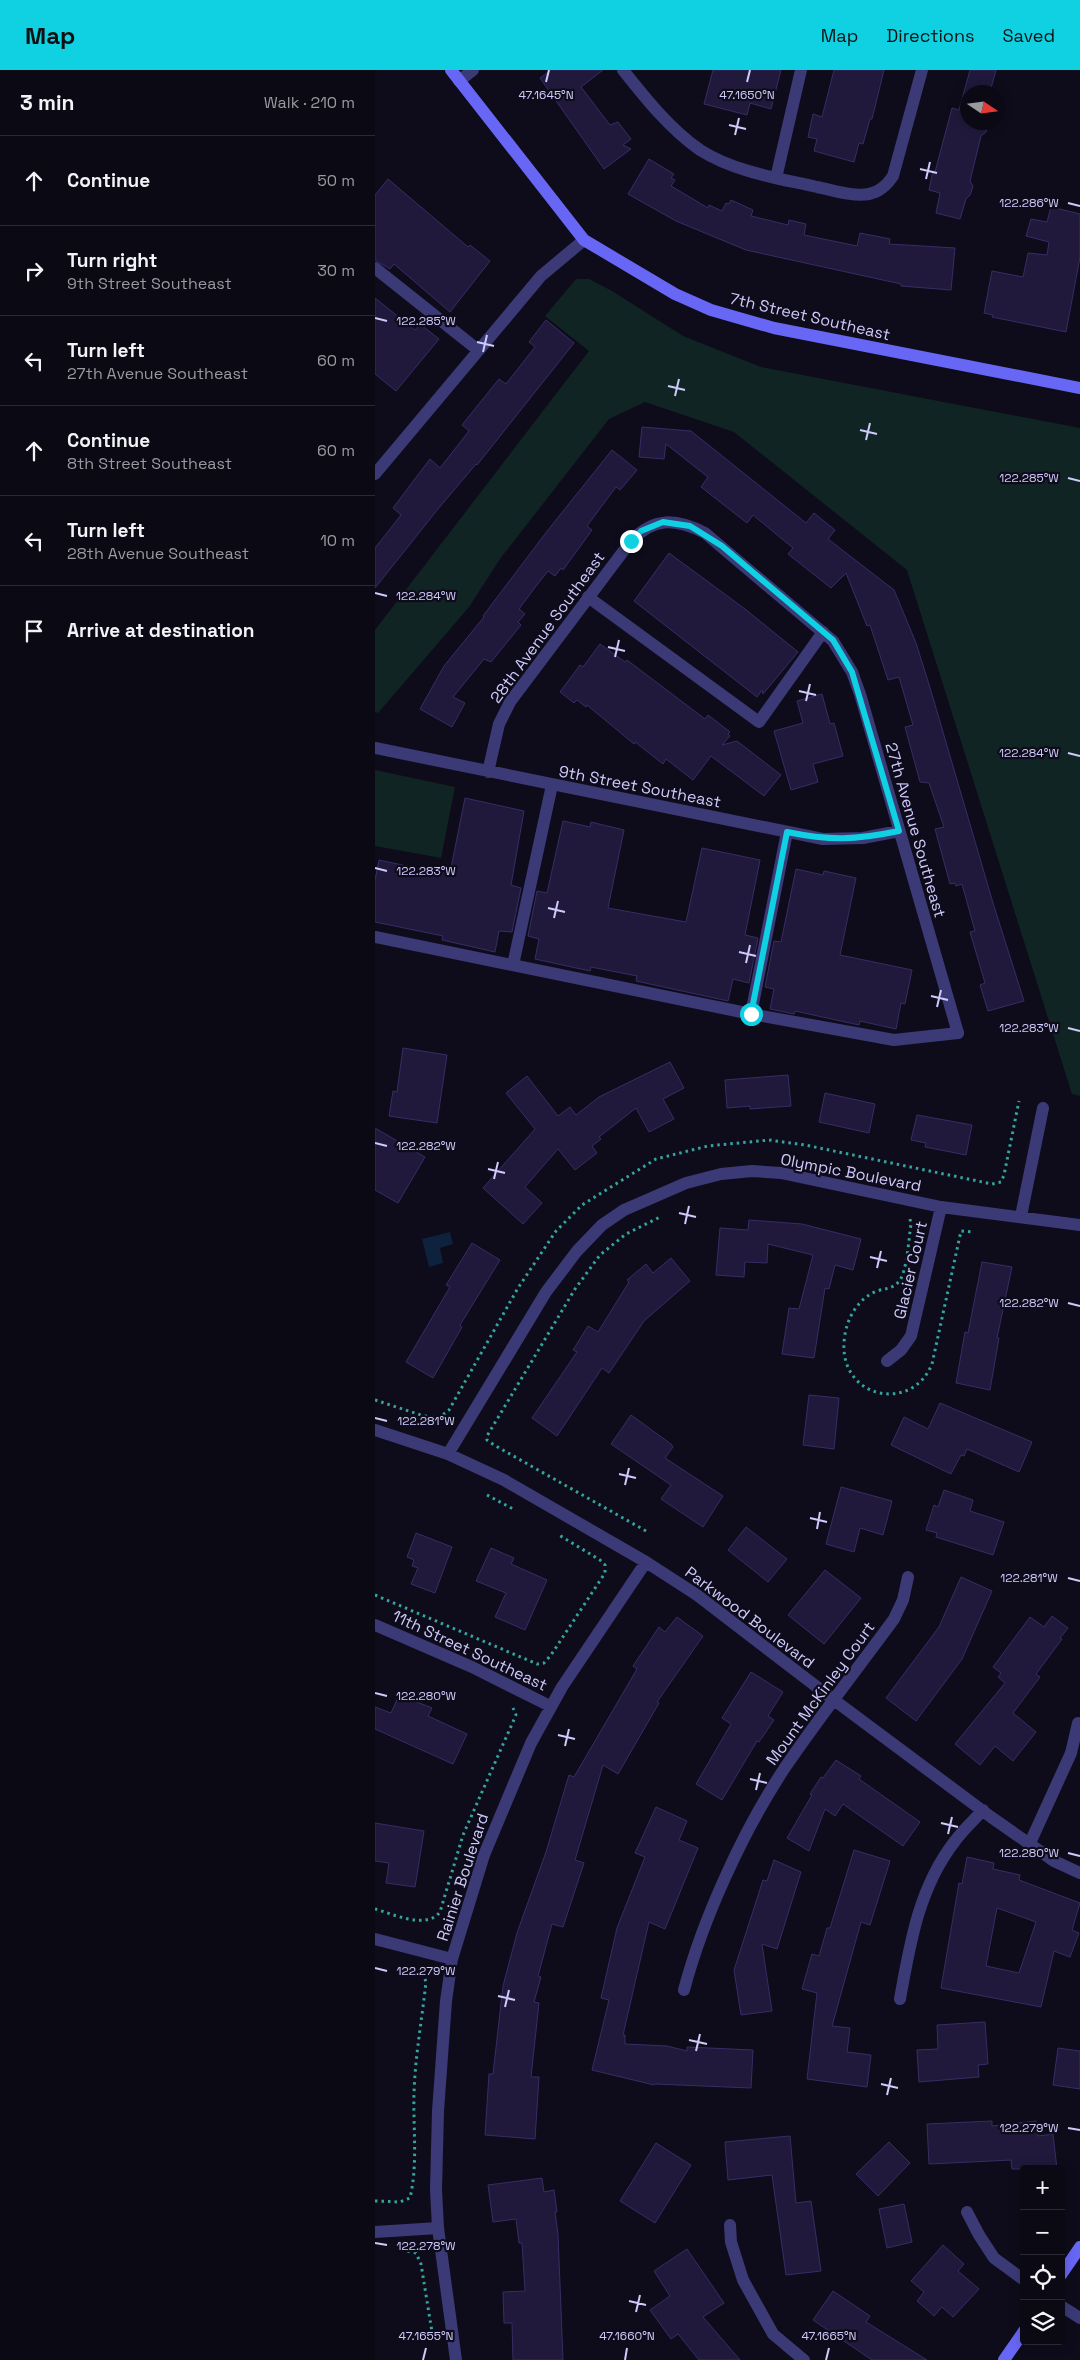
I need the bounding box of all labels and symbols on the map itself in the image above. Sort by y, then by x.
north arrow [960,85,1005,130]
text: 47.1645°N [518,87,574,103]
text: 47.1650°N [719,87,775,103]
text: 122.286°W [999,195,1059,211]
street label: 7th Street Southeast [728,288,892,345]
text: 122.285°W [396,313,456,329]
text: 122.285°W [999,470,1059,486]
route end [620,530,643,553]
street label: 28th Avenue Southeast [485,547,609,707]
text: 122.284°W [396,588,456,604]
street label: 27th Avenue Southeast [880,740,951,920]
text: 122.284°W [999,745,1059,761]
street label: 9th Street Southeast [557,760,723,813]
text: 122.283°W [396,863,456,879]
route start [740,1003,763,1026]
text: 122.283°W [999,1020,1059,1036]
text: 122.282°W [396,1138,456,1154]
street label: Olympic Boulevard [779,1149,923,1196]
street label: Glacier Court [889,1219,932,1321]
text: 122.282°W [999,1295,1059,1311]
text: 122.281°W [397,1413,455,1429]
street label: Parkwood Boulevard [681,1562,819,1673]
text: 122.281°W [1000,1570,1058,1586]
street label: 11th Street Southeast [389,1605,551,1696]
street label: Mount McKinley Court [761,1617,879,1769]
text: 122.280°W [396,1688,456,1704]
street label: Rainier Boulevard [432,1810,493,1944]
text: 122.280°W [999,1845,1059,1861]
text: 122.279°W [397,1963,456,1979]
text: 122.279°W [1000,2120,1059,2136]
text: 122.278°W [397,2238,456,2254]
text: 47.1655°N [399,2328,453,2344]
text: 47.1660°N [599,2328,655,2344]
text: 47.1665°N [801,2328,857,2344]

